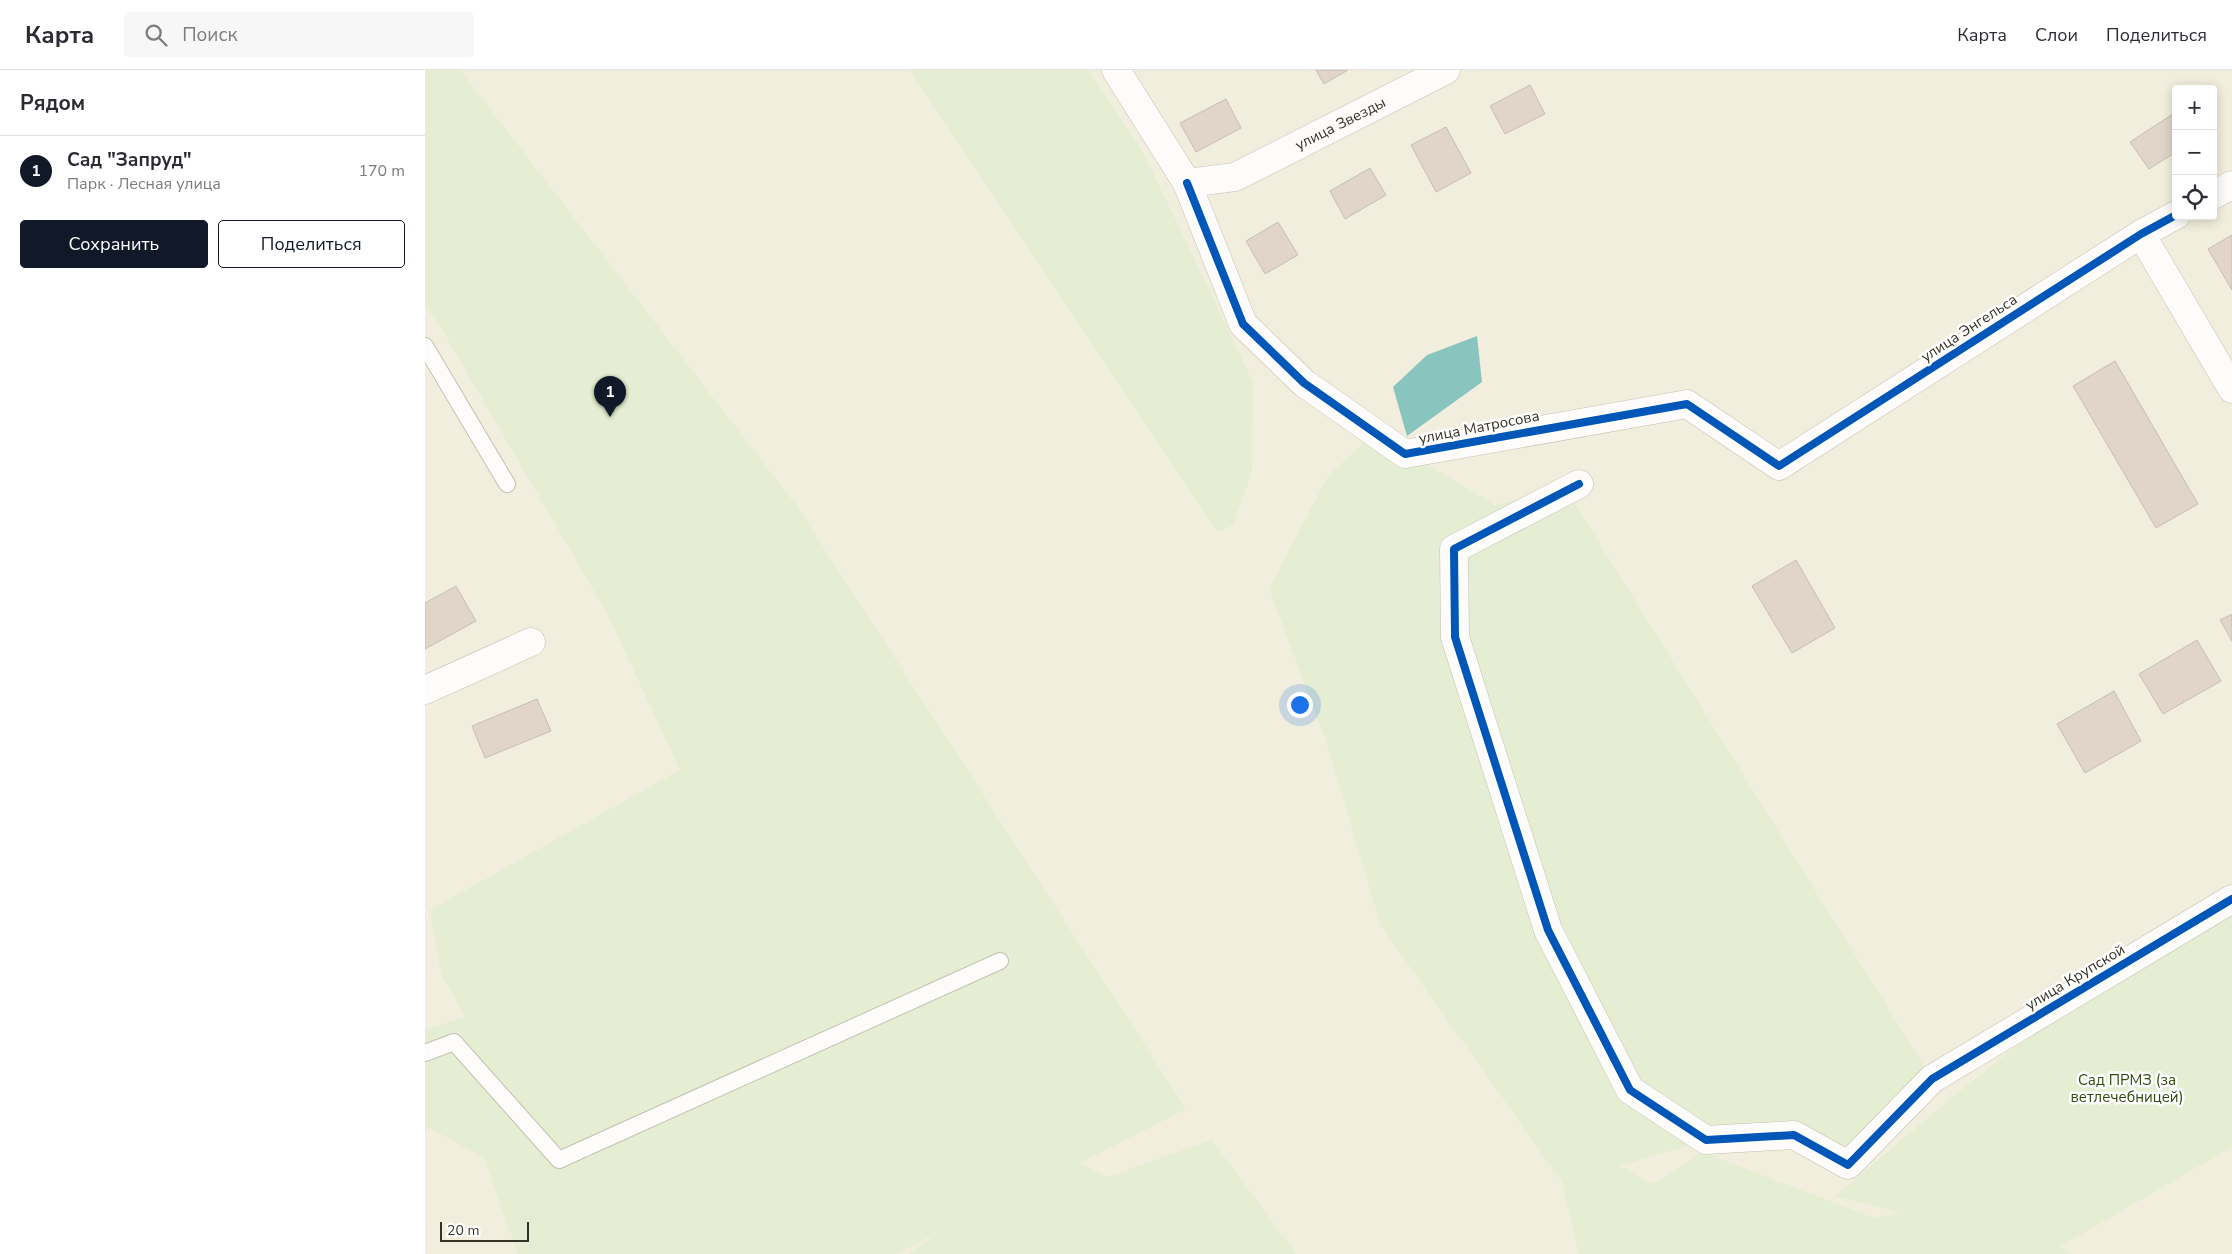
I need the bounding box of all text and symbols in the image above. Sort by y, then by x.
search box [124,12,474,57]
text: Карта [25,19,94,51]
icon: search [142,21,170,49]
text: Поиск [182,22,237,48]
text: Карта [1957,23,2007,47]
text: Слои [2035,23,2078,47]
text: Поделиться [2106,23,2207,47]
map controls [2172,85,2217,220]
button: + [2172,85,2217,130]
text: Рядом [20,89,85,117]
street label: улица Звезды [1292,92,1389,155]
button: − [2172,130,2217,175]
text: Сад "Запруд" [67,147,192,173]
text: 1 [31,160,41,182]
text: 170 m [358,160,405,182]
text: Парк · Лесная улица [67,173,221,195]
button: locate [2172,175,2217,220]
button: Сохранить [20,220,208,268]
button: Поделиться [218,220,405,268]
street label: улица Энгельса [1917,289,2021,367]
pin: 1 [594,376,626,417]
street label: улица Матросова [1417,405,1541,449]
your location [1287,692,1313,718]
street label: улица Крупской [2021,939,2129,1015]
park label: Сад ПРМЗ (за ветлечебницей) [2071,1070,2183,1107]
scale bar [440,1219,529,1242]
text: 20 m [447,1221,479,1240]

